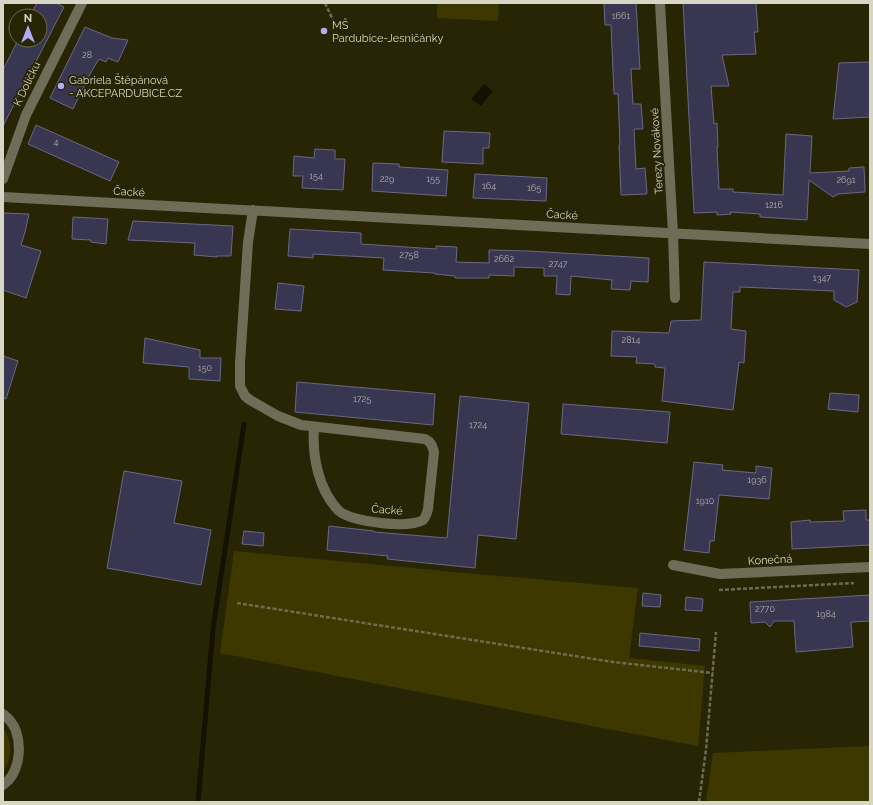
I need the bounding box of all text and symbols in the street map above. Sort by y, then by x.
north arrow [8,8,48,48]
house number: 1661 [612,11,630,21]
text: N [24,12,32,25]
place label: MŠ Pardubice-Jesničánky [332,18,444,45]
marker: MŠ Pardubice-Jesničánky [319,26,329,36]
house number: 28 [82,50,92,60]
street label: K Dolíčku [11,60,43,108]
place label: Gabriela Štěpánová - AKCEPARDUBICE.CZ [69,73,182,100]
marker: Gabriela Štěpánová - AKCEPARDUBICE.CZ [56,81,66,91]
street label: Terezy Novákové [648,107,666,194]
house number: 4 [54,137,59,147]
house number: 154 [309,171,323,181]
house number: 229 [380,174,394,184]
house number: 155 [426,174,440,184]
house number: 2691 [836,175,856,185]
house number: 164 [482,181,496,191]
house number: 165 [527,183,541,193]
street label: Čacké [113,184,146,199]
house number: 1216 [765,200,783,210]
street label: Čacké [546,207,579,222]
house number: 2758 [399,250,419,260]
house number: 2662 [494,254,514,264]
house number: 2747 [549,259,568,269]
house number: 1347 [813,273,831,283]
house number: 2814 [622,335,640,345]
house number: 150 [198,363,213,373]
house number: 1725 [353,394,371,404]
house number: 1724 [469,420,487,430]
house number: 1936 [747,475,767,485]
house number: 1910 [696,496,715,506]
street label: Čacké [371,501,404,518]
street label: Konečná [747,552,793,568]
house number: 2770 [755,604,775,614]
house number: 1984 [816,609,836,619]

